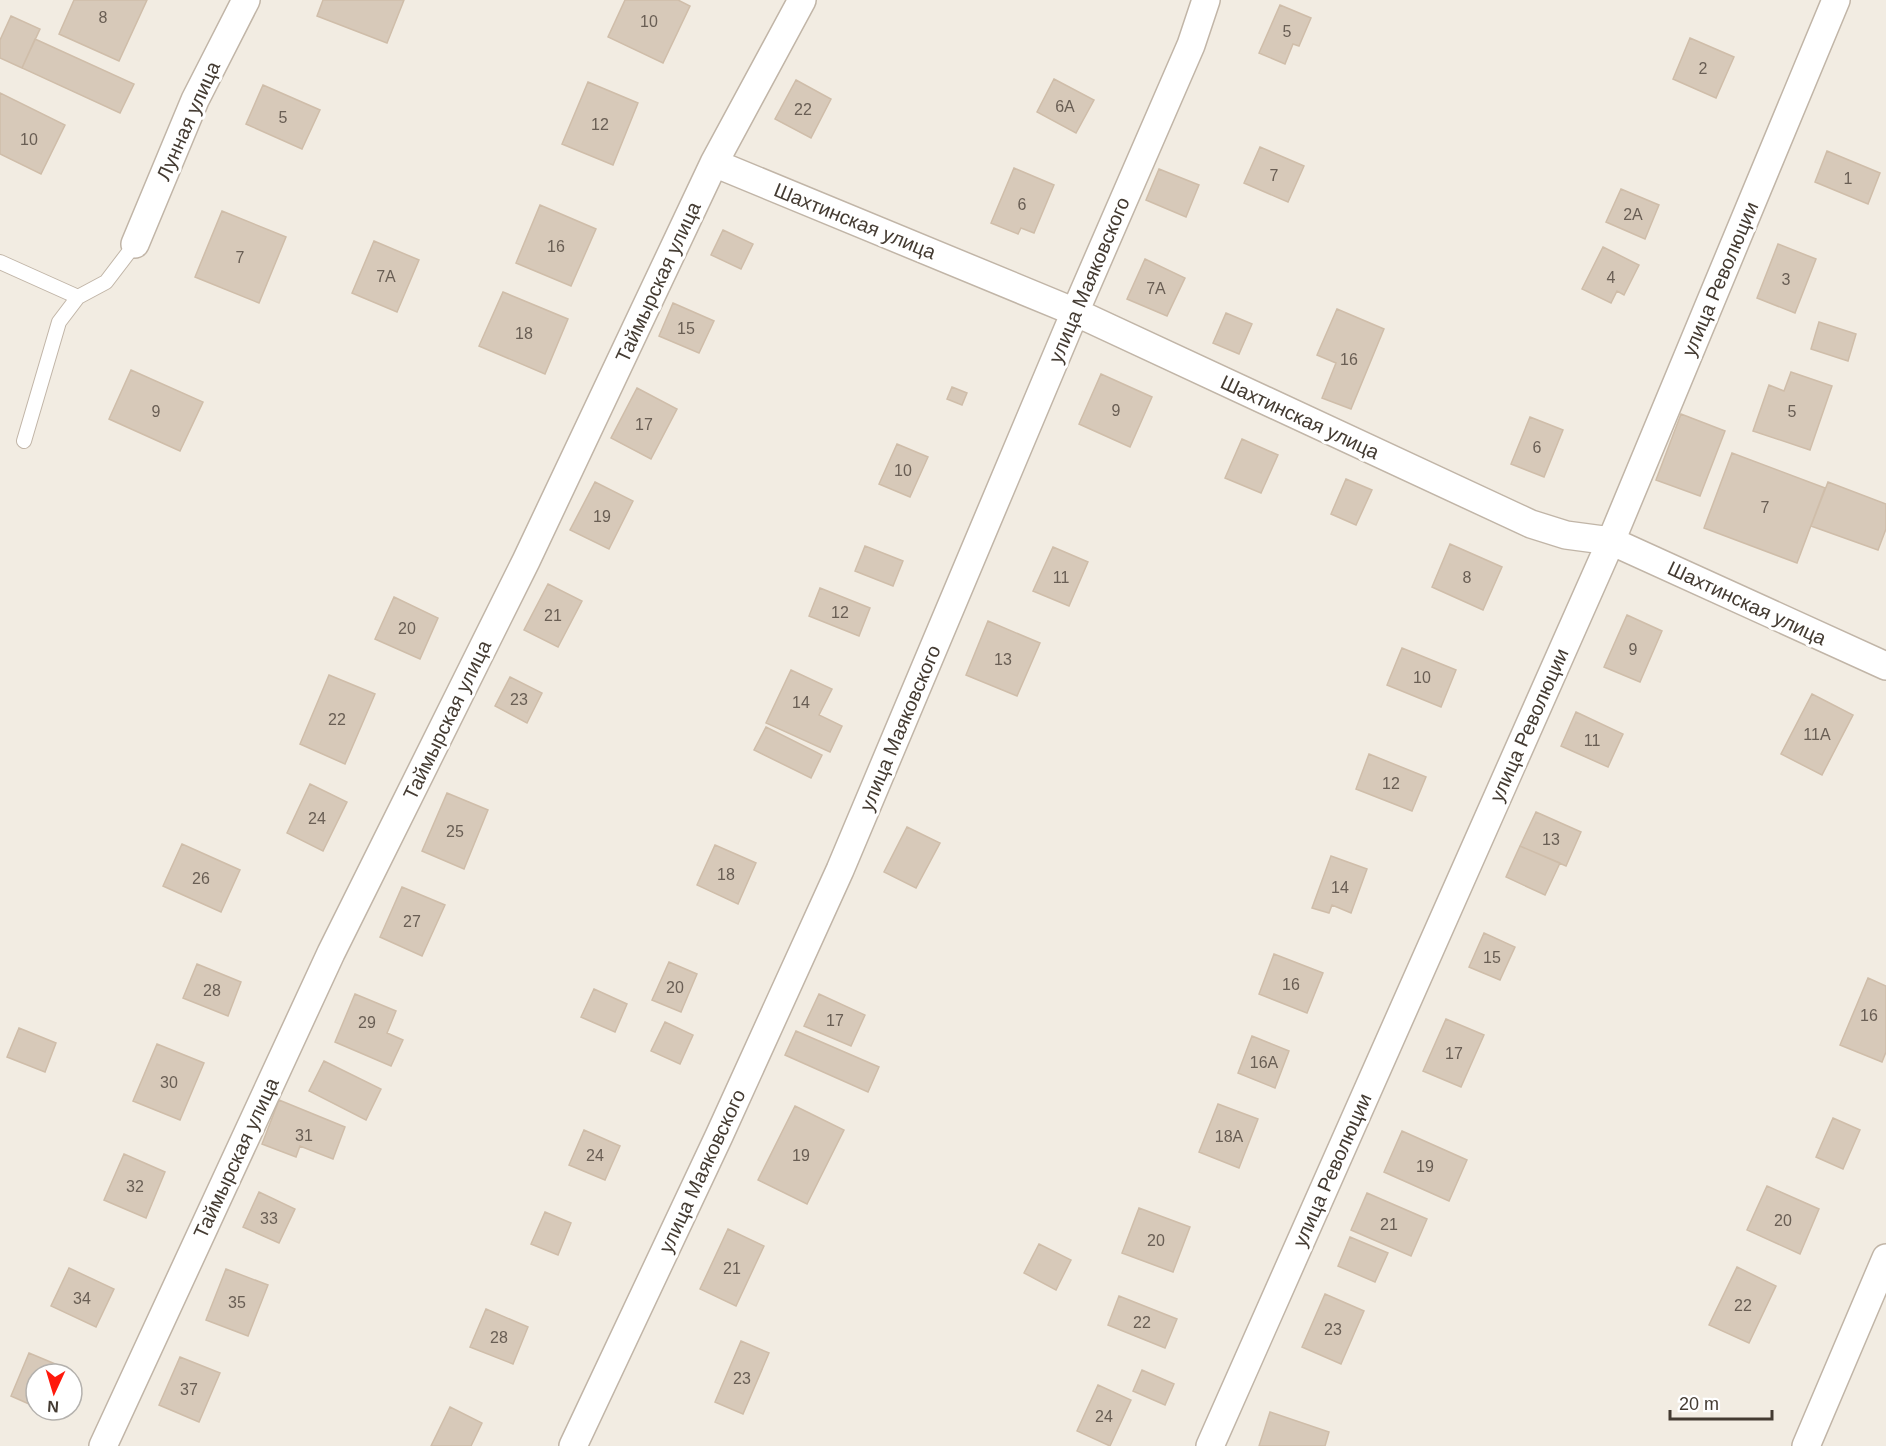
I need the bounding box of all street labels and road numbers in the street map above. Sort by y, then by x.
street label: Лунная улица [152,57,224,184]
street label: Шахтинская улица [771,179,940,264]
street label: улица Маяковского [1044,194,1134,366]
street label: Таймырская улица [611,197,705,366]
street label: улица Революции [1678,198,1762,360]
street label: Шахтинская улица [1217,371,1384,464]
street label: Шахтинская улица [1664,557,1831,650]
street label: Таймырская улица [399,636,496,803]
street label: улица Маяковского [855,642,945,814]
street label: улица Революции [1485,645,1573,805]
street label: Таймырская улица [189,1073,283,1242]
street label: улица Маяковского [654,1086,750,1256]
street label: улица Революции [1288,1090,1376,1250]

